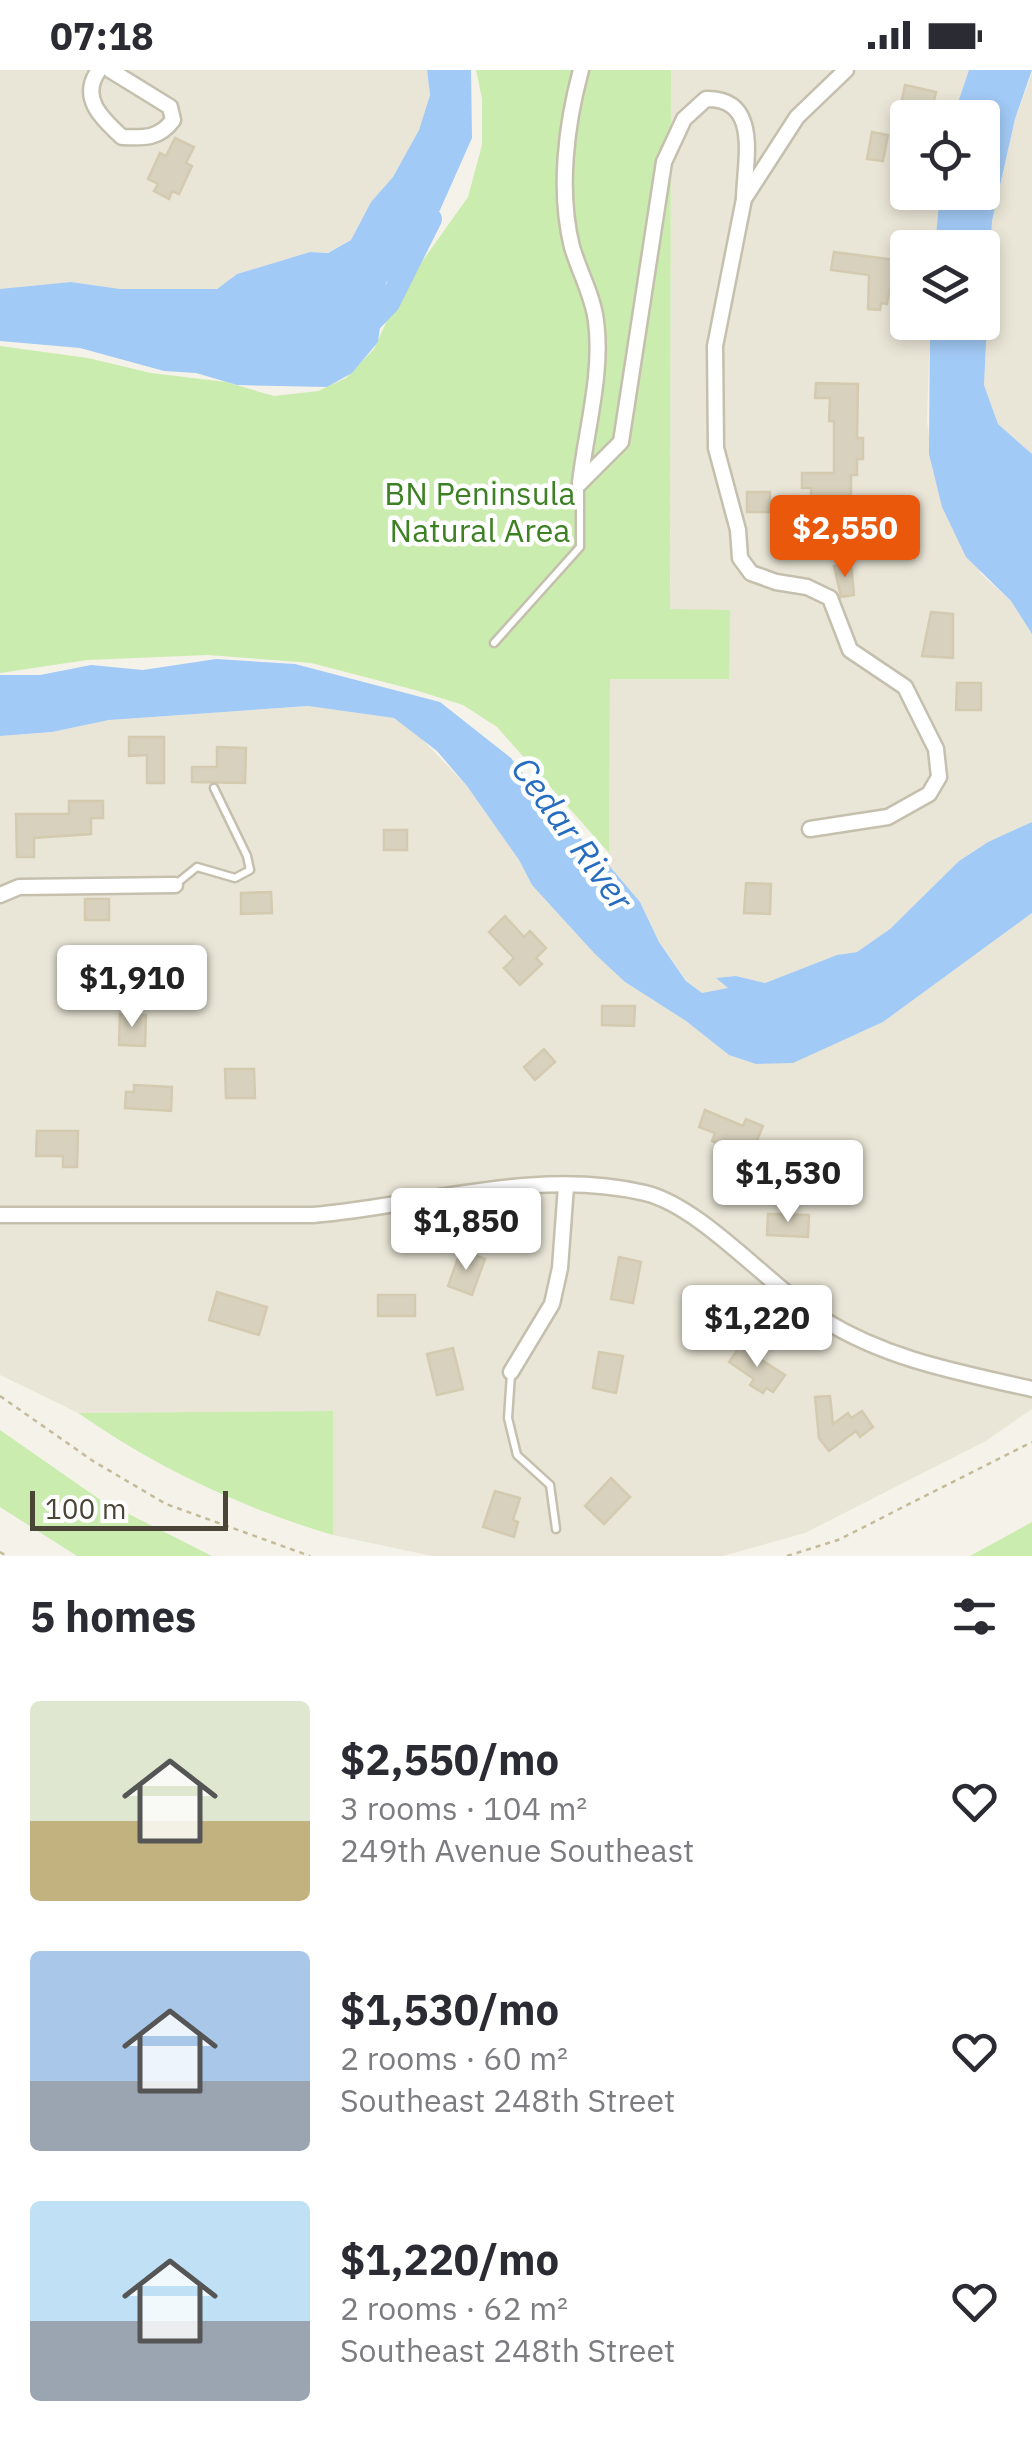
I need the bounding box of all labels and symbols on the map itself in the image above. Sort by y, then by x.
park label: BN Peninsula Natural Area [384,472,576,551]
pin: $2,550 [764,495,926,580]
water label: Cedar River [502,747,645,920]
pin: $1,910 [51,945,213,1030]
pin: $1,530 [707,1140,869,1225]
pin: $1,850 [385,1188,547,1273]
pin: $1,220 [676,1285,838,1370]
scale bar [30,1486,228,1530]

